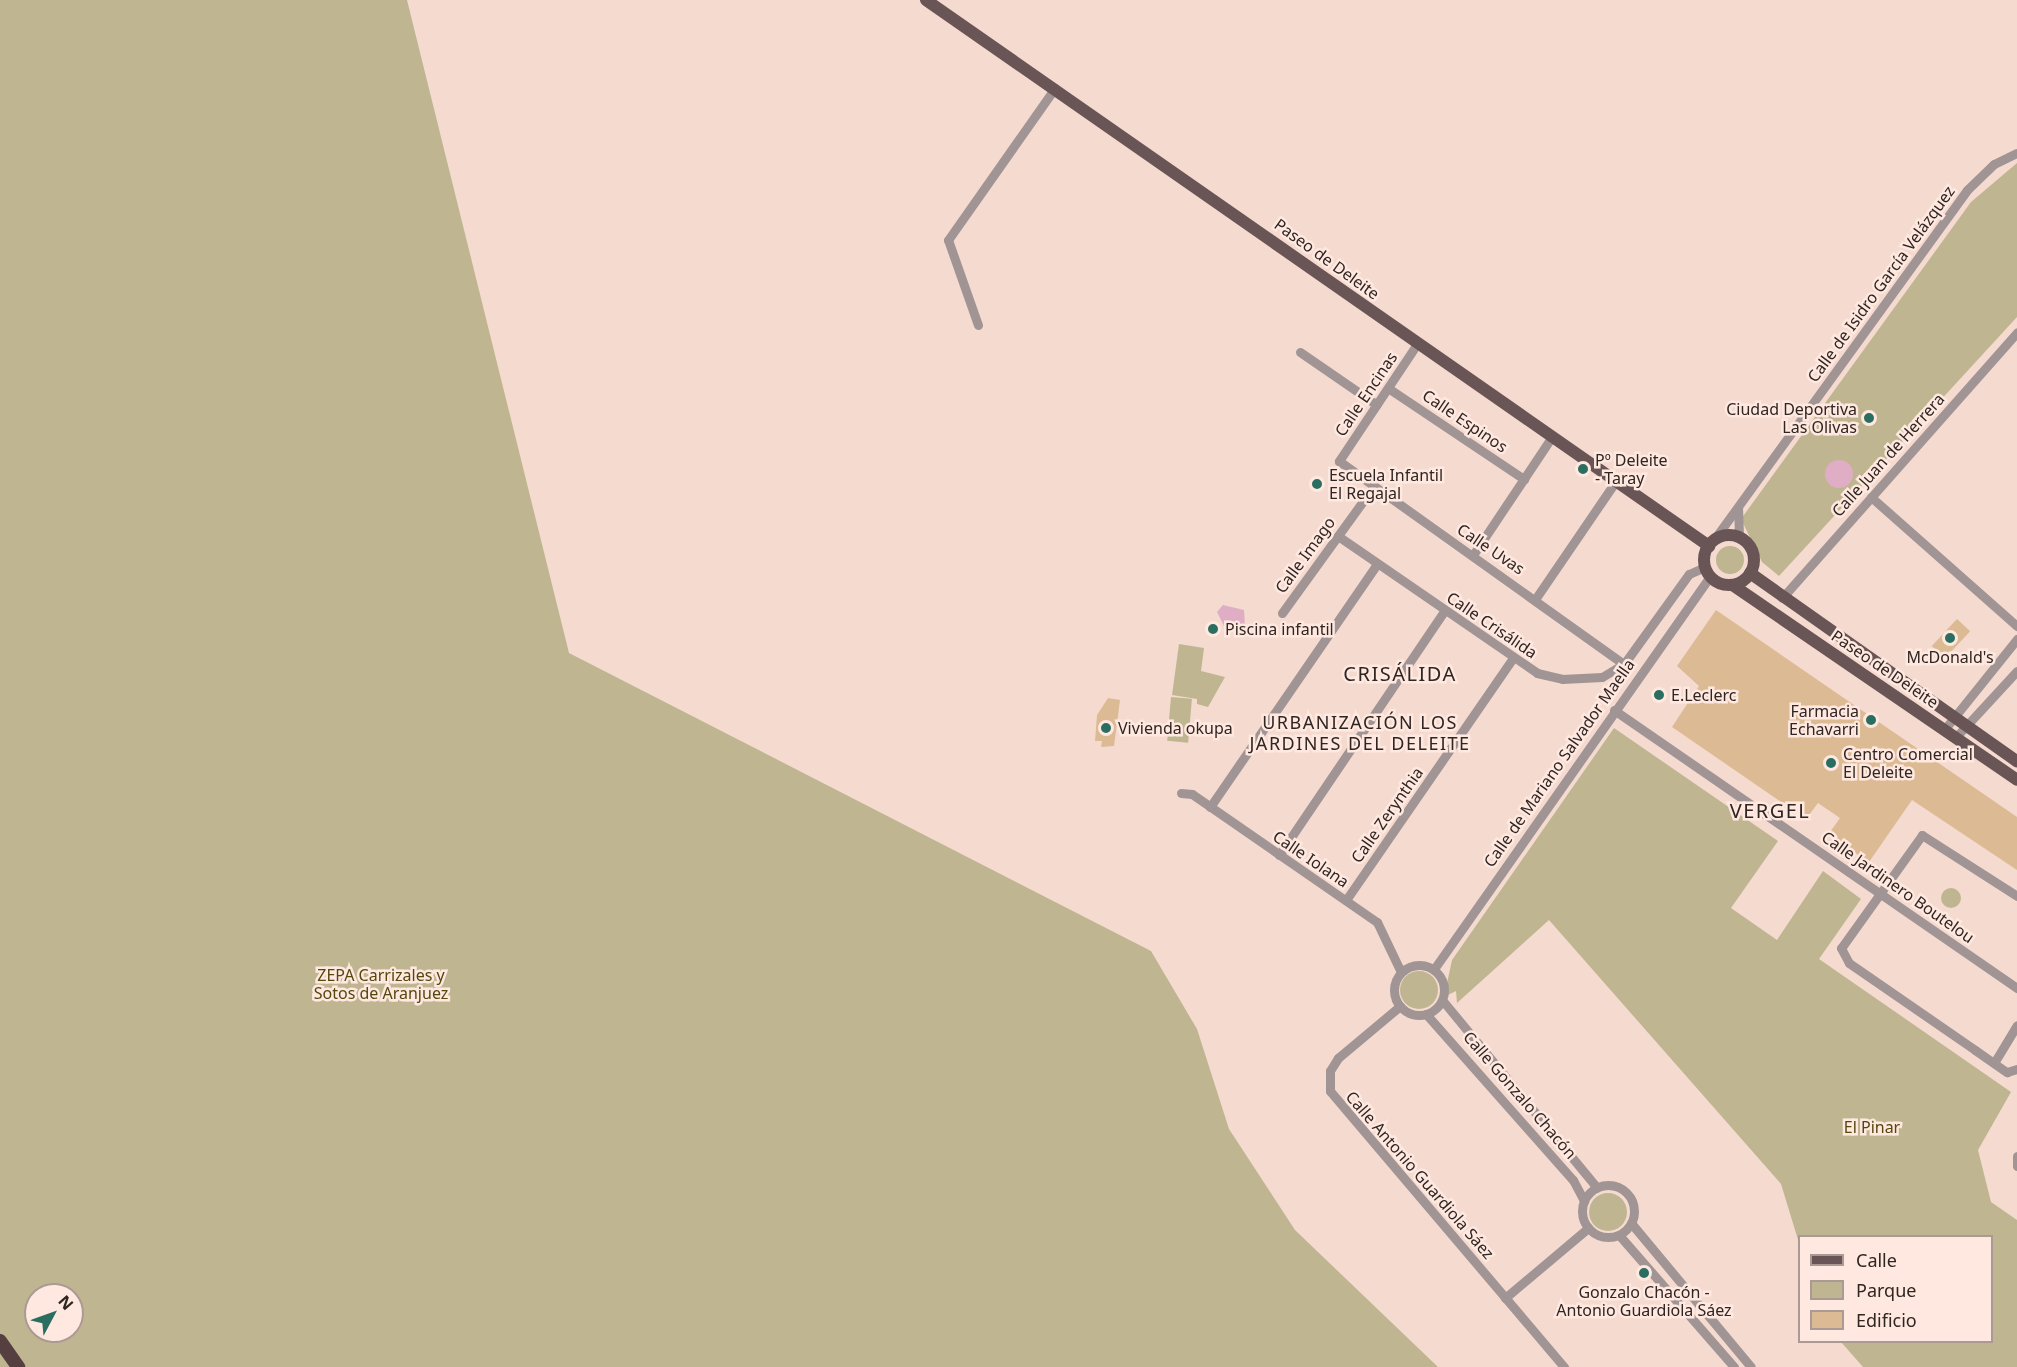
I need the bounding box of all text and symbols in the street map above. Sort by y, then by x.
street label: Calle de Isidro García Velázquez [1803,182,1959,386]
street label: Paseo de Deleite [1271,214,1383,304]
street label: Calle Encinas [1331,348,1401,440]
street label: Calle Espinos [1419,386,1511,456]
street label: Calle Juan de Herrera [1828,390,1948,520]
place label: Ciudad Deportiva Las Olivas [1726,399,1857,437]
marker: Ciudad Deportiva Las Olivas [1862,411,1876,425]
place label: Pº Deleite - Taray [1595,450,1668,488]
marker: Pº Deleite - Taray [1576,462,1590,476]
place label: Escuela Infantil El Regajal [1329,465,1443,503]
marker: Escuela Infantil El Regajal [1310,477,1324,491]
street label: Calle Imago [1271,513,1339,597]
street label: Calle Uvas [1454,520,1528,578]
street label: Calle Crisálida [1443,588,1541,662]
place label: Piscina infantil [1225,619,1334,639]
marker: Piscina infantil [1206,622,1220,636]
street label: Paseo de Deleite [1828,626,1942,712]
marker: McDonald's [1943,631,1957,645]
place label: McDonald's [1906,647,1994,667]
street label: Calle de Mariano Salvador Maella [1480,655,1638,871]
district label: CRISÁLIDA [1343,661,1457,685]
place label: E.Leclerc [1671,685,1736,705]
marker: E.Leclerc [1652,688,1666,702]
place label: Farmacia Echavarri [1789,701,1859,739]
district label: URBANIZACIÓN LOS JARDINES DEL DELEITE [1249,712,1471,754]
marker: Farmacia Echavarri [1864,713,1878,727]
place label: Vivienda okupa [1118,718,1233,738]
marker: Vivienda okupa [1099,721,1113,735]
place label: Centro Comercial El Deleite [1843,744,1973,782]
marker: Centro Comercial El Deleite [1824,756,1838,770]
street label: Calle Zerynthia [1347,764,1427,866]
district label: VERGEL [1730,798,1810,822]
street label: Calle Iolana [1269,827,1353,891]
street label: Calle Jardinero Boutelou [1818,827,1978,947]
park label: ZEPA Carrizales y Sotos de Aranjuez [314,965,448,1003]
street label: Calle Gonzalo Chacón [1459,1027,1581,1163]
street label: Calle Antonio Guardiola Sáez [1342,1087,1498,1263]
park label: El Pinar [1844,1117,1900,1137]
legend [1798,1235,1993,1343]
text: Calle [1856,1248,1897,1272]
marker: Gonzalo Chacón - Antonio Guardiola Sáez [1637,1266,1651,1280]
text: Parque [1856,1278,1916,1302]
place label: Gonzalo Chacón - Antonio Guardiola Sáez [1556,1282,1732,1320]
north arrow [24,1283,84,1343]
text: N [53,1290,79,1315]
text: Edificio [1856,1308,1917,1332]

